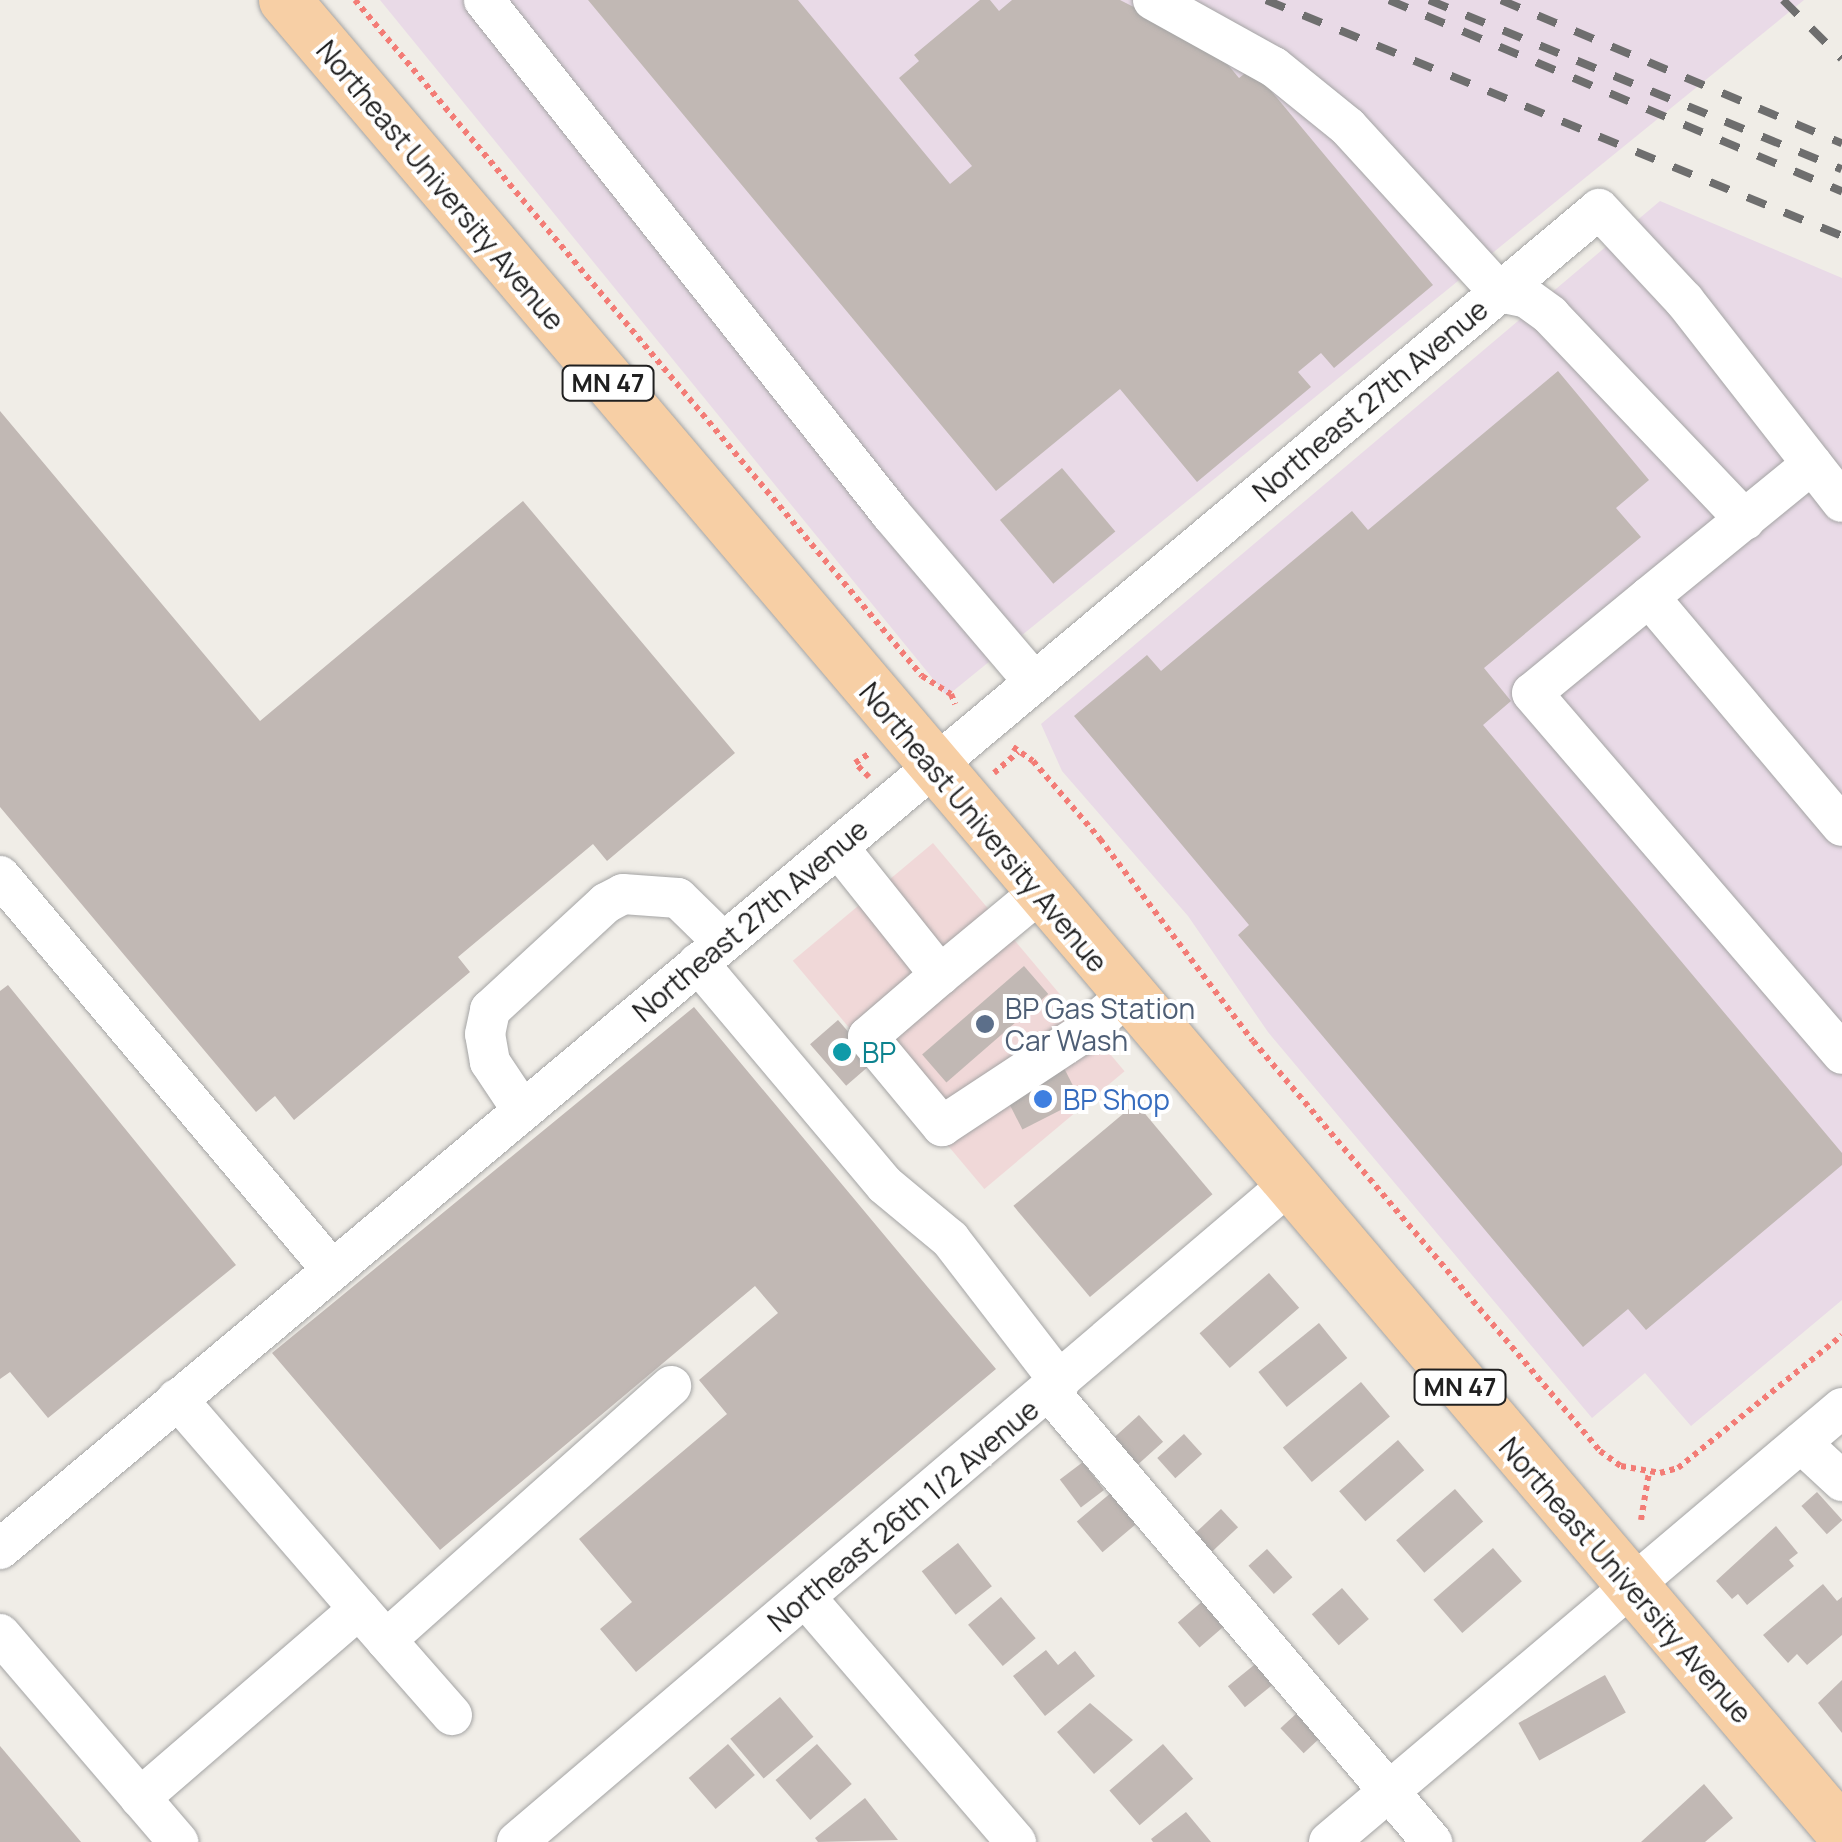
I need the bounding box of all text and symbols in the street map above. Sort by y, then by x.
street label: Northeast University Avenue [310,33,572,337]
street label: Northeast 27th Avenue [1246,292,1494,508]
road number: MN 47 [560,363,656,403]
street label: Northeast University Avenue [853,675,1115,979]
street label: Northeast 27th Avenue [626,812,874,1028]
place label: BP Gas Station Car Wash [1005,991,1195,1057]
marker: BP Gas Station Car Wash [974,1013,996,1035]
place label: BP [862,1035,896,1069]
marker: BP [831,1041,853,1063]
place label: BP Shop [1063,1082,1170,1116]
marker: BP Shop [1032,1088,1054,1110]
road number: MN 47 [1412,1367,1508,1407]
street label: Northeast 26th 1/2 Avenue [761,1392,1045,1638]
street label: Northeast University Avenue [1493,1430,1759,1730]

